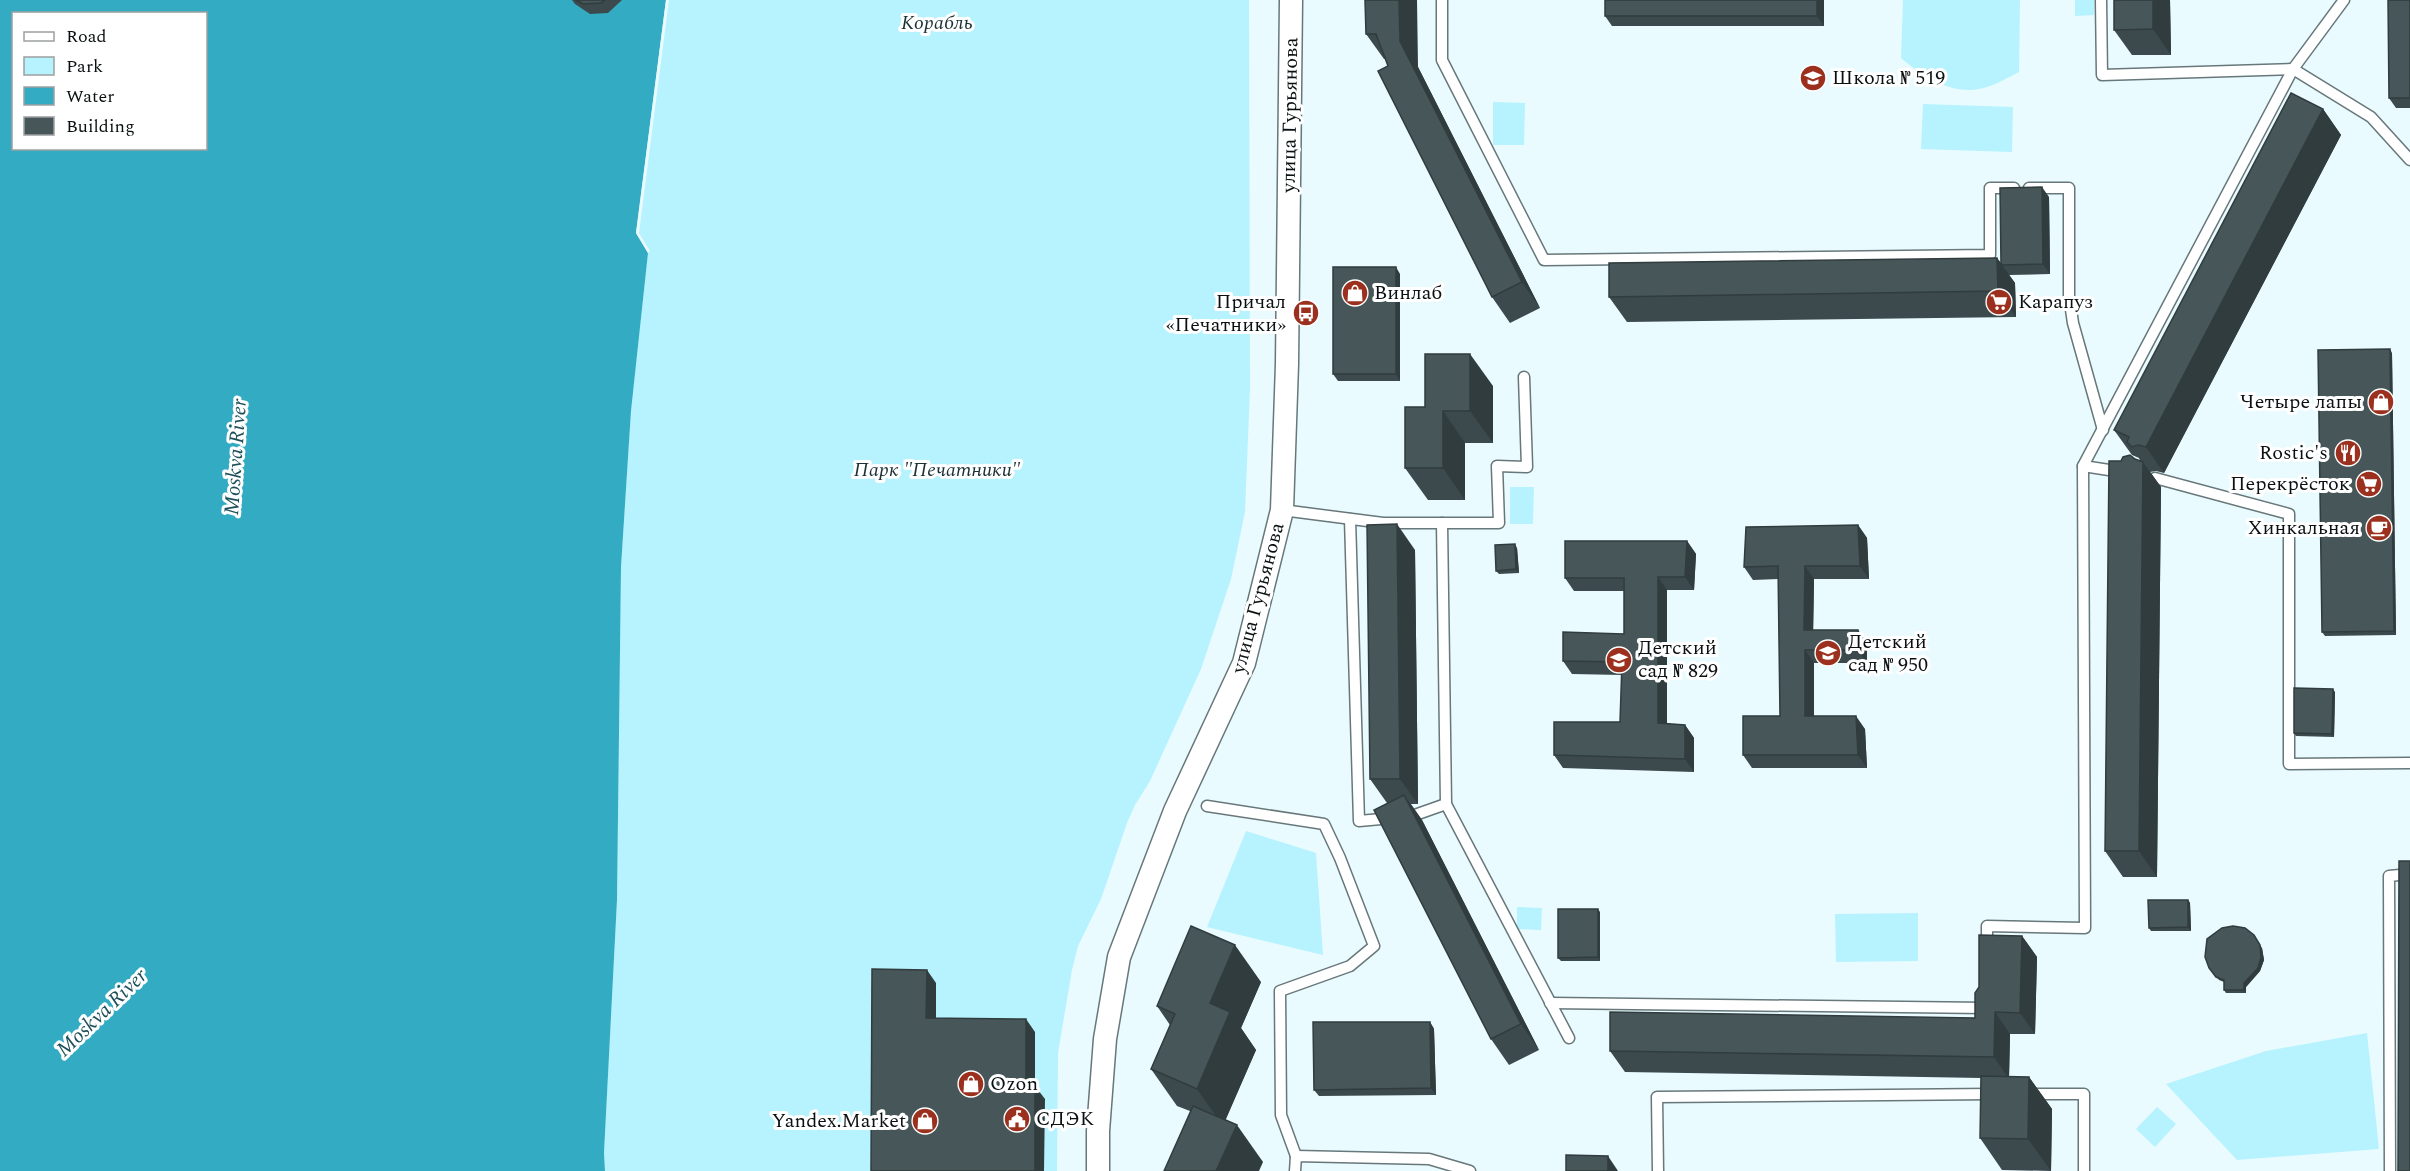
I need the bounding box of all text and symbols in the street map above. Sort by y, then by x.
park label: Корабль [901,8,973,38]
legend [12,12,207,150]
text: Road [66,23,107,50]
street label: улица Гурьянова [1274,37,1306,194]
text: Park [66,53,103,80]
school or university icon: Школа № 519 [1798,63,1828,93]
place label: Школа № 519 [1832,63,1945,93]
text: Water [66,83,114,110]
text: Building [66,113,135,140]
shop icon: Винлаб [1340,278,1370,308]
place label: Винлаб [1374,278,1442,308]
place label: Причал «Печатники» [1166,287,1286,340]
supermarket icon: Карапуз [1984,287,2014,317]
place label: Карапуз [2018,287,2093,317]
bus stop icon: Причал «Печатники» [1291,298,1321,328]
place label: Четыре лапы [2240,387,2362,417]
shop icon: Четыре лапы [2366,387,2396,417]
water label: Moskva River [216,397,256,516]
place label: Rostic's [2259,438,2328,468]
restaurant icon: Rostic's [2333,438,2363,468]
park label: Парк "Печатники" [854,455,1020,485]
place label: Перекрёсток [2230,469,2350,499]
supermarket icon: Перекрёсток [2354,469,2384,499]
place label: Хинкальная [2248,513,2360,543]
cafe icon: Хинкальная [2364,513,2394,543]
street label: улица Гурьянова [1223,519,1293,678]
place label: Детский сад № 950 [1848,627,1928,680]
place label: Детский сад № 829 [1638,633,1718,686]
school or university icon: Детский сад № 950 [1813,638,1843,668]
school or university icon: Детский сад № 829 [1604,645,1634,675]
water label: Moskva River [49,961,156,1065]
shop icon: Ozon [956,1069,986,1099]
place label: Ozon [990,1069,1038,1099]
public building icon: СДЭК [1002,1104,1032,1134]
place label: СДЭК [1036,1104,1095,1134]
place label: Yandex.Market [772,1106,906,1136]
shop icon: Yandex.Market [910,1106,940,1136]

